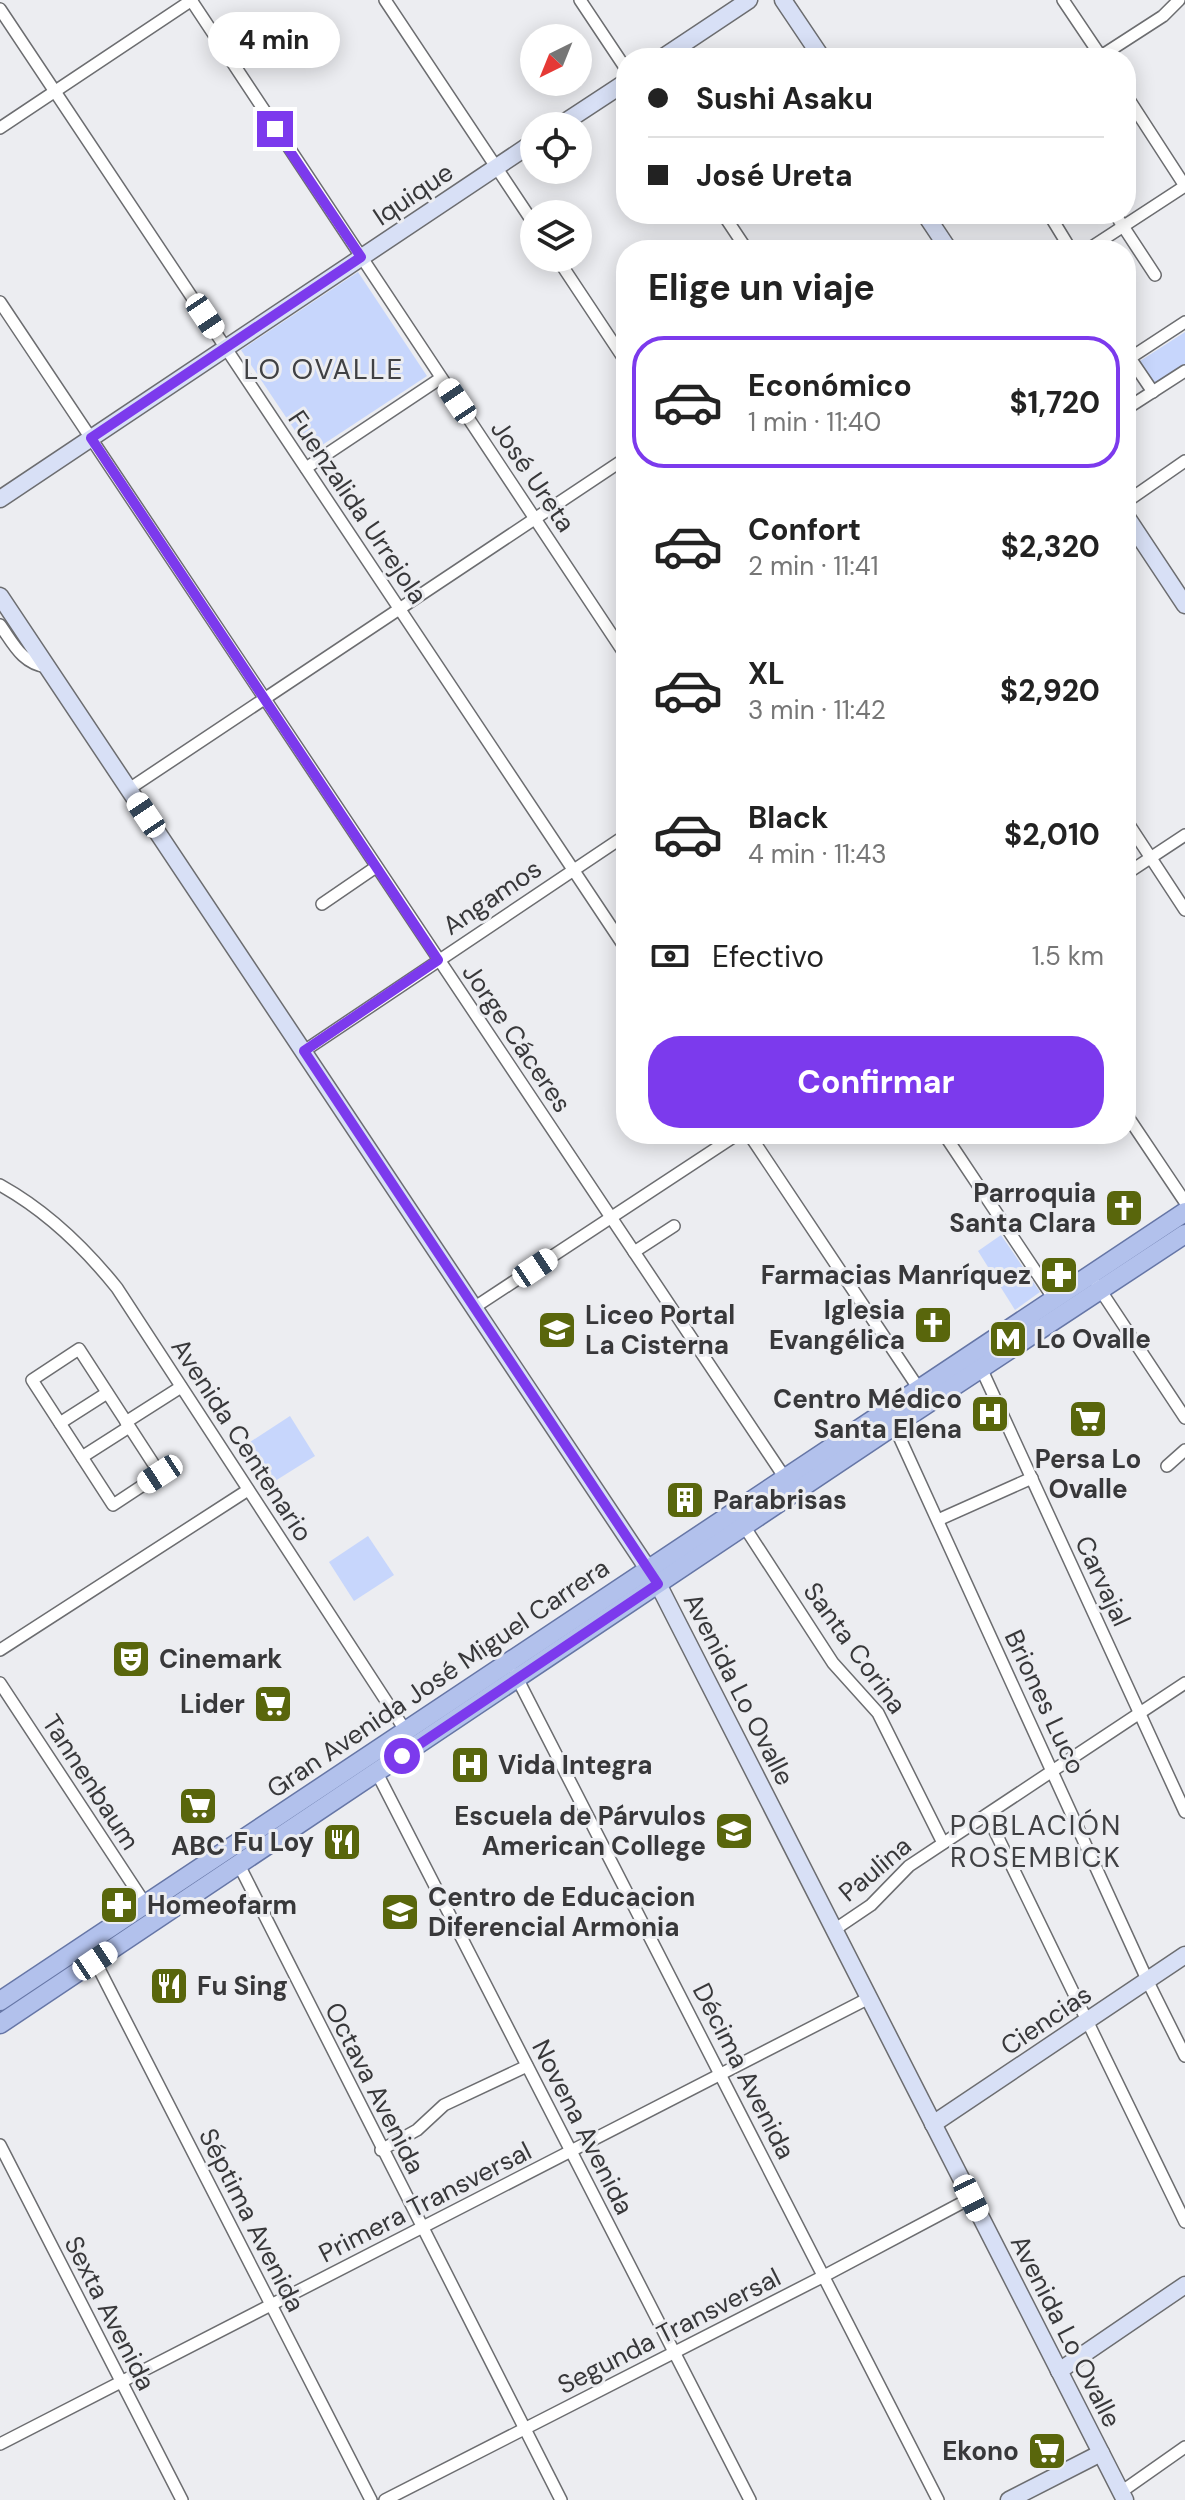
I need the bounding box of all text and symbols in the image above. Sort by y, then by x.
callout: 4 min [209,13,341,69]
text: 4 min [239,23,309,57]
north arrow [520,24,592,96]
map controls [520,24,592,272]
text: Sushi Asaku [696,79,873,118]
route end [257,111,293,147]
button: locate [520,112,592,184]
street label: Iquique [366,155,460,233]
text: José Ureta [696,156,853,195]
button: layers [520,200,592,272]
text: Elige un viaje [648,264,875,311]
car [182,289,228,343]
district label: LO OVALLE [244,351,404,388]
icon: car [652,366,724,438]
text: Económico [748,366,912,405]
car [434,374,480,428]
text: $1,720 [1009,383,1100,422]
street label: Fuenzalida Urrejola [281,404,435,610]
text: 1 min · 11:40 [748,405,881,439]
street label: José Ureta [483,413,583,539]
icon: car [652,510,724,582]
text: Confort [748,510,861,549]
text: $2,320 [1001,527,1100,566]
text: 2 min · 11:41 [748,549,879,583]
icon: car [652,654,724,726]
text: XL [748,654,785,693]
text: $2,920 [1000,671,1100,710]
text: 3 min · 11:42 [748,693,886,727]
car [123,788,169,842]
icon: car [652,798,724,870]
text: Black [748,798,828,837]
text: $2,010 [1004,815,1100,854]
text: 4 min · 11:43 [748,837,887,871]
street label: Angamos [436,851,548,943]
icon: cash [648,934,692,978]
text: Efectivo [712,937,824,976]
text: 1.5 km [1032,939,1104,973]
street label: Jorge Cáceres [455,957,579,1119]
button: Confirmar [648,1036,1104,1128]
place label: Parroquia Santa Clara [949,1176,1096,1240]
church icon: Parroquia Santa Clara [1103,1187,1145,1229]
car [508,1245,562,1291]
pharmacy icon: Farmacias Manríquez [1038,1254,1080,1296]
place label: Farmacias Manríquez [761,1258,1031,1292]
place label: Iglesia Evangélica [769,1293,905,1357]
place label: Liceo Portal La Cisterna [585,1298,735,1362]
church icon: Iglesia Evangélica [912,1304,954,1346]
school or university icon: Liceo Portal La Cisterna [536,1309,578,1351]
metro station icon: Lo Ovalle [987,1318,1029,1360]
place label: Lo Ovalle [1036,1322,1151,1356]
street label: Avenida Centenario [164,1332,320,1548]
place label: Centro Médico Santa Elena [773,1382,962,1446]
hospital icon: Centro Médico Santa Elena [969,1393,1011,1435]
supermarket icon: Persa Lo Ovalle [1067,1398,1109,1440]
place label: Persa Lo Ovalle [1035,1442,1141,1506]
car [133,1451,187,1497]
building icon: Parabrisas [664,1479,706,1521]
place label: Parabrisas [713,1483,847,1517]
street label: Carvajal [1067,1530,1139,1632]
street label: Gran Avenida José Miguel Carrera [260,1550,616,1806]
street label: Santa Corina [796,1576,914,1720]
street label: Avenida Lo Ovalle [676,1587,802,1791]
street label: Briones Luco [997,1624,1093,1780]
theatre icon: Cinemark [110,1638,152,1680]
place label: Cinemark [159,1642,282,1676]
supermarket icon: Lider [252,1683,294,1725]
place label: Lider [180,1687,245,1721]
street label: Tannenbaum [35,1708,147,1856]
route start [384,1738,420,1774]
hospital icon: Vida Integra [449,1744,491,1786]
place label: Vida Integra [498,1748,653,1782]
supermarket icon: ABC [177,1785,219,1827]
place label: Escuela de Párvulos American College [454,1799,706,1863]
district label: POBLACIÓN ROSEMBICK [950,1807,1122,1876]
school or university icon: Escuela de Párvulos American College [713,1810,755,1852]
restaurant icon: Fu Loy [321,1821,363,1863]
place label: Fu Loy [233,1825,314,1859]
place label: ABC [171,1829,225,1863]
street label: Paulina [832,1829,918,1909]
place label: Centro de Educacion Diferencial Armonia [428,1880,695,1944]
pharmacy icon: Homeofarm [98,1884,140,1926]
place label: Homeofarm [147,1888,297,1922]
school or university icon: Centro de Educacion Diferencial Armonia [379,1891,421,1933]
car [68,1938,122,1984]
restaurant icon: Fu Sing [148,1965,190,2007]
place label: Fu Sing [197,1969,288,2003]
street label: Décima Avenida [685,1977,803,2165]
street label: Ciencias [994,1977,1098,2063]
street label: Octava Avenida [317,1997,433,2179]
street label: Novena Avenida [524,2034,642,2220]
street label: Séptima Avenida [191,2122,313,2318]
street label: Primera Transversal [313,2134,537,2270]
car [950,2171,992,2225]
street label: Avenida Lo Ovalle [1003,2229,1129,2433]
street label: Sexta Avenida [57,2230,163,2396]
street label: Segunda Transversal [552,2260,786,2402]
supermarket icon: Ekono [1026,2430,1068,2472]
place label: Ekono [942,2434,1019,2468]

